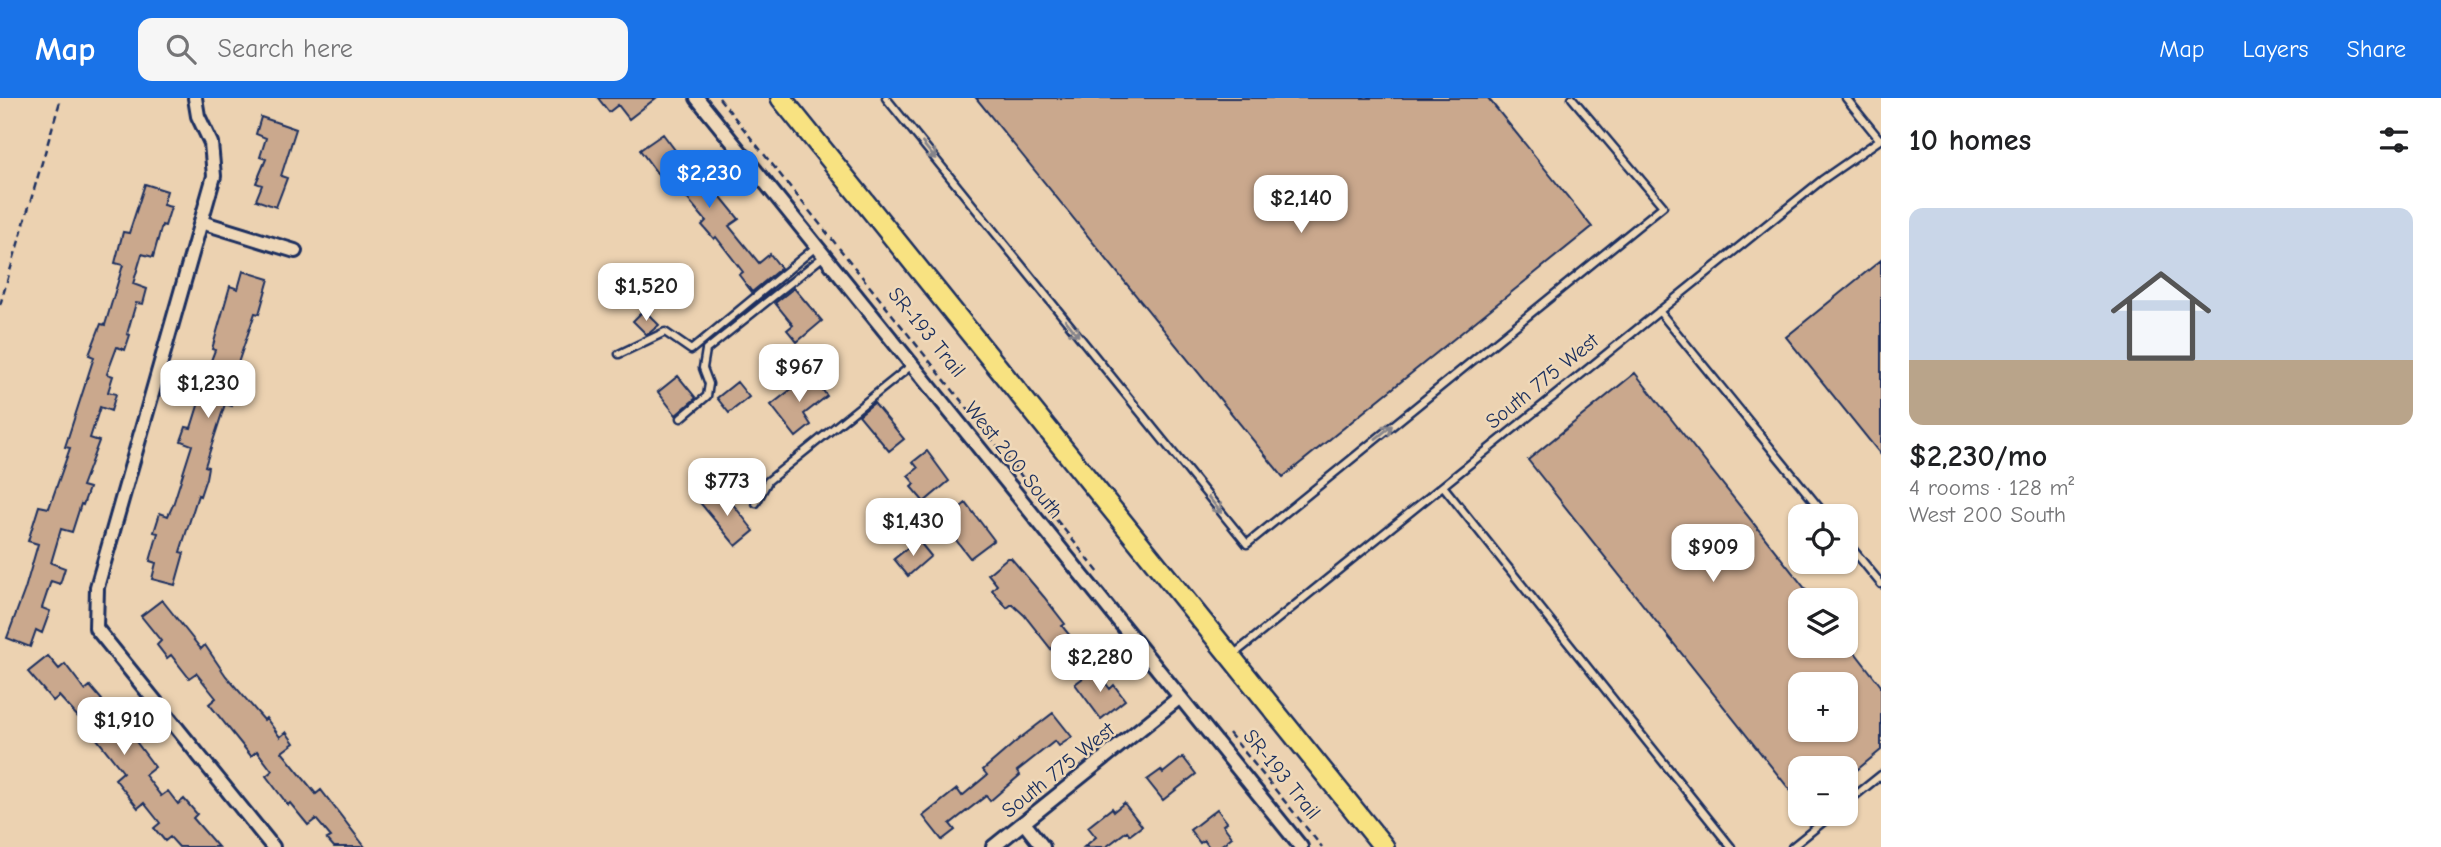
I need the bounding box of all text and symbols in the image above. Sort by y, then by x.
search box [138,18,628,81]
text: Map [35,30,96,68]
icon: search [162,30,200,68]
text: Search here [218,34,353,64]
text: Map [2159,35,2205,63]
text: Layers [2243,35,2308,63]
text: Share [2346,35,2406,63]
icon: filters [2375,121,2413,159]
text: 10 homes [1909,123,2031,158]
one-way arrow [921,142,937,160]
pin: $2,230 [652,150,766,210]
text: $2,230 [676,159,742,186]
pin: $2,140 [1244,176,1358,235]
text: $2,140 [1270,184,1332,211]
icon: home [2098,253,2224,379]
pin: $1,520 [589,264,703,323]
text: $1,520 [614,272,678,299]
street label: SR-193 Trail [883,282,971,382]
one-way arrow [1064,318,1079,337]
street label: South 775 West [1481,328,1604,434]
pin: $967 [758,344,840,404]
text: $967 [775,353,823,380]
pin: $1,230 [151,360,265,420]
text: $1,230 [176,369,240,396]
street label: West 200 South [960,397,1068,523]
one-way arrow [1375,424,1393,440]
text: $2,230/mo [1909,439,2047,474]
pin: $773 [686,458,768,518]
text: $773 [704,467,750,494]
text: 4 rooms · 128 m² [1909,474,2074,501]
one-way arrow [1207,495,1223,513]
pin: $1,430 [856,498,970,558]
text: West 200 South [1909,501,2066,528]
map controls [1788,504,1858,826]
button: locate [1788,504,1858,574]
text: $1,430 [882,507,944,534]
pin: $909 [1672,524,1754,584]
text: $909 [1687,533,1739,560]
button: layers [1788,588,1858,658]
pin: $2,280 [1043,634,1157,694]
text: $2,280 [1067,643,1133,670]
button: + [1788,672,1858,742]
pin: $1,910 [67,698,181,757]
text: $1,910 [93,706,155,733]
street label: South 775 West [997,717,1120,823]
street label: SR-193 Trail [1238,724,1326,824]
button: − [1788,756,1858,826]

